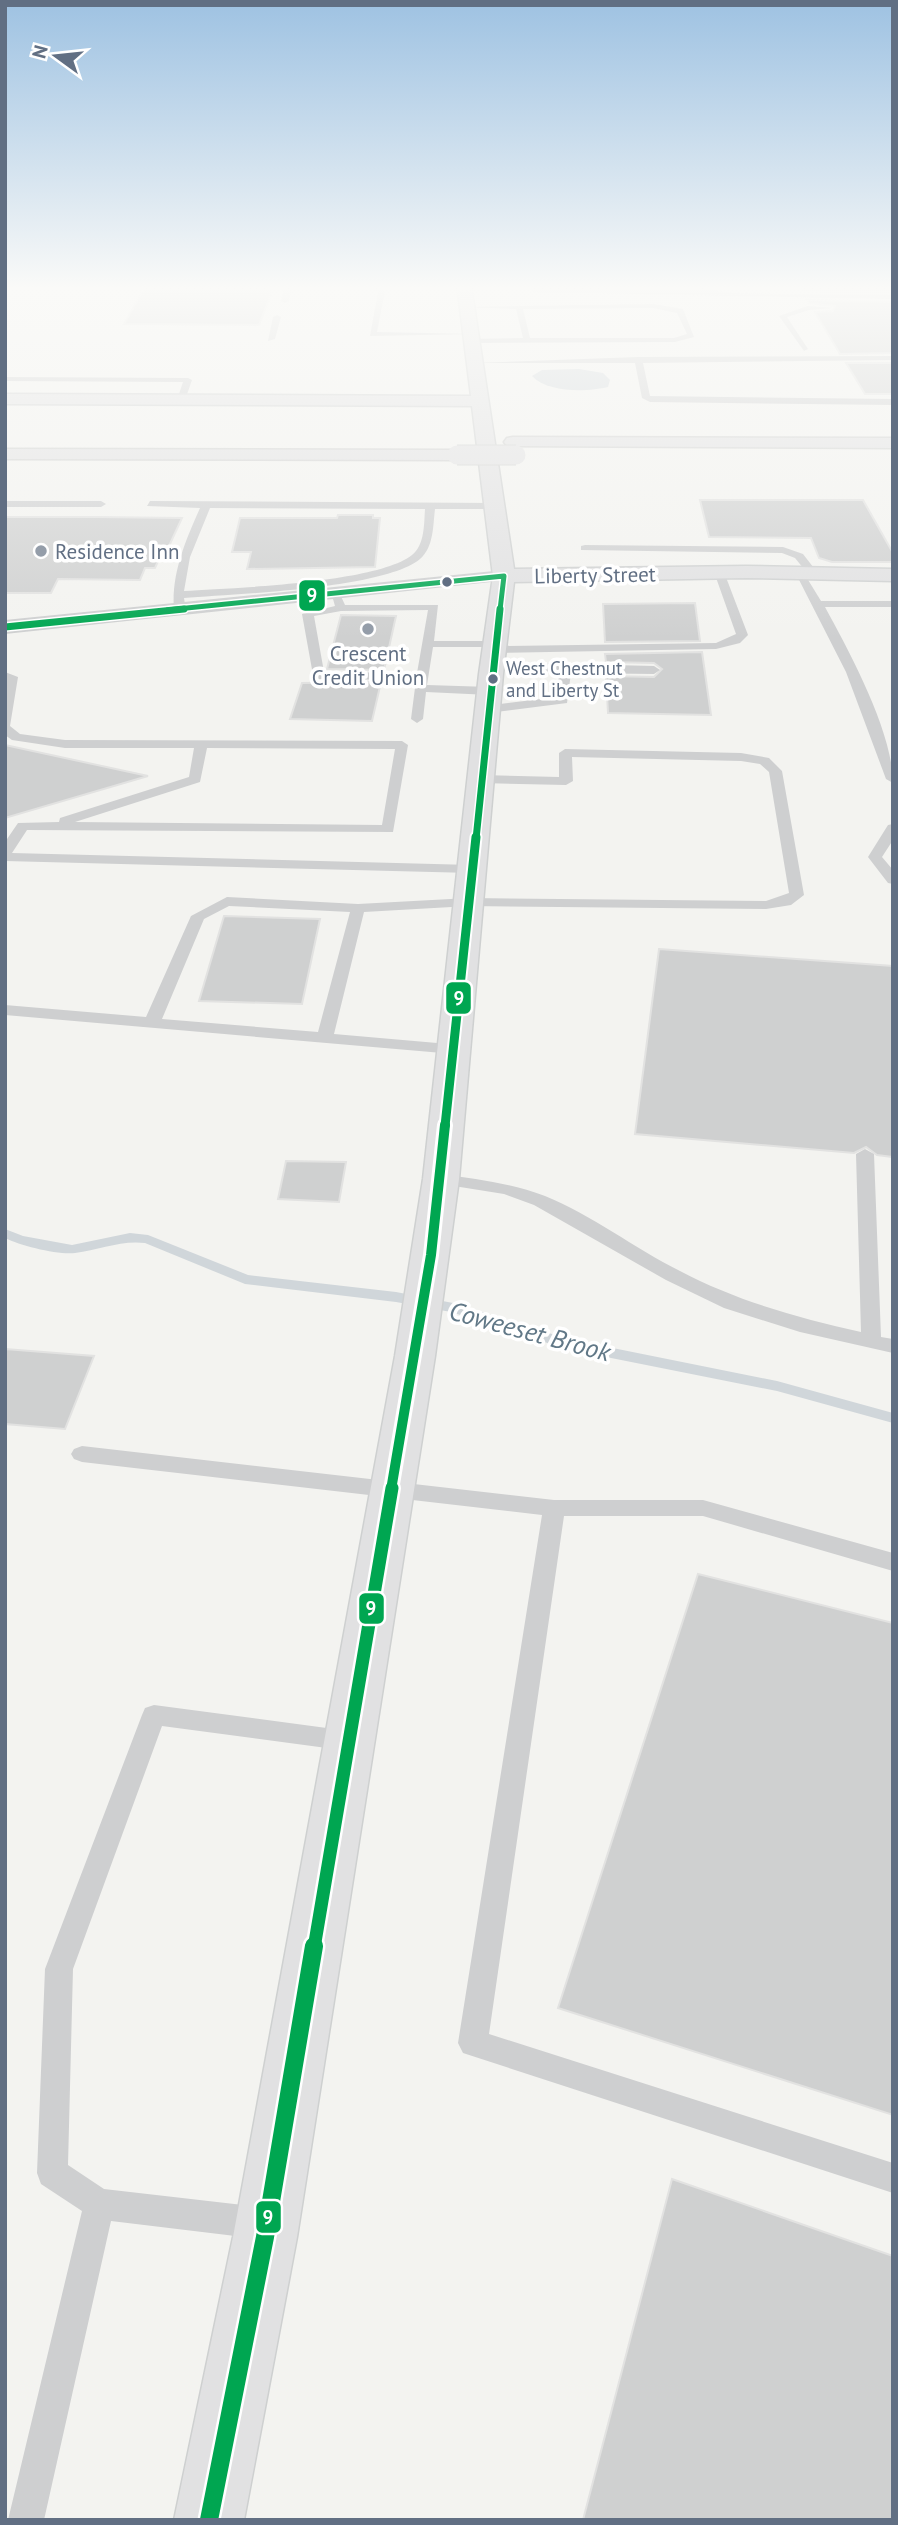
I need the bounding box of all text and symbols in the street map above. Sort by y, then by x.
north arrow [21,21,91,91]
text: N [26,42,53,61]
place label: Residence Inn [55,538,179,565]
marker: Residence Inn [33,543,49,559]
street label: Liberty Street [534,560,656,590]
unlabelled marker [440,575,454,589]
line badge: 9 [298,579,326,612]
text: 9 [307,583,317,607]
marker: Crescent Credit Union [360,621,376,637]
place label: Crescent Credit Union [312,640,424,691]
place label: West Chestnut and Liberty St [506,656,623,702]
marker: West Chestnut and Liberty St [486,672,500,686]
line badge: 9 [445,981,472,1015]
text: 9 [454,986,464,1010]
water label: Coweeset Brook [446,1294,616,1369]
line badge: 9 [358,1592,385,1625]
text: 9 [366,1596,376,1620]
line badge: 9 [255,2200,282,2234]
text: 9 [263,2205,273,2229]

